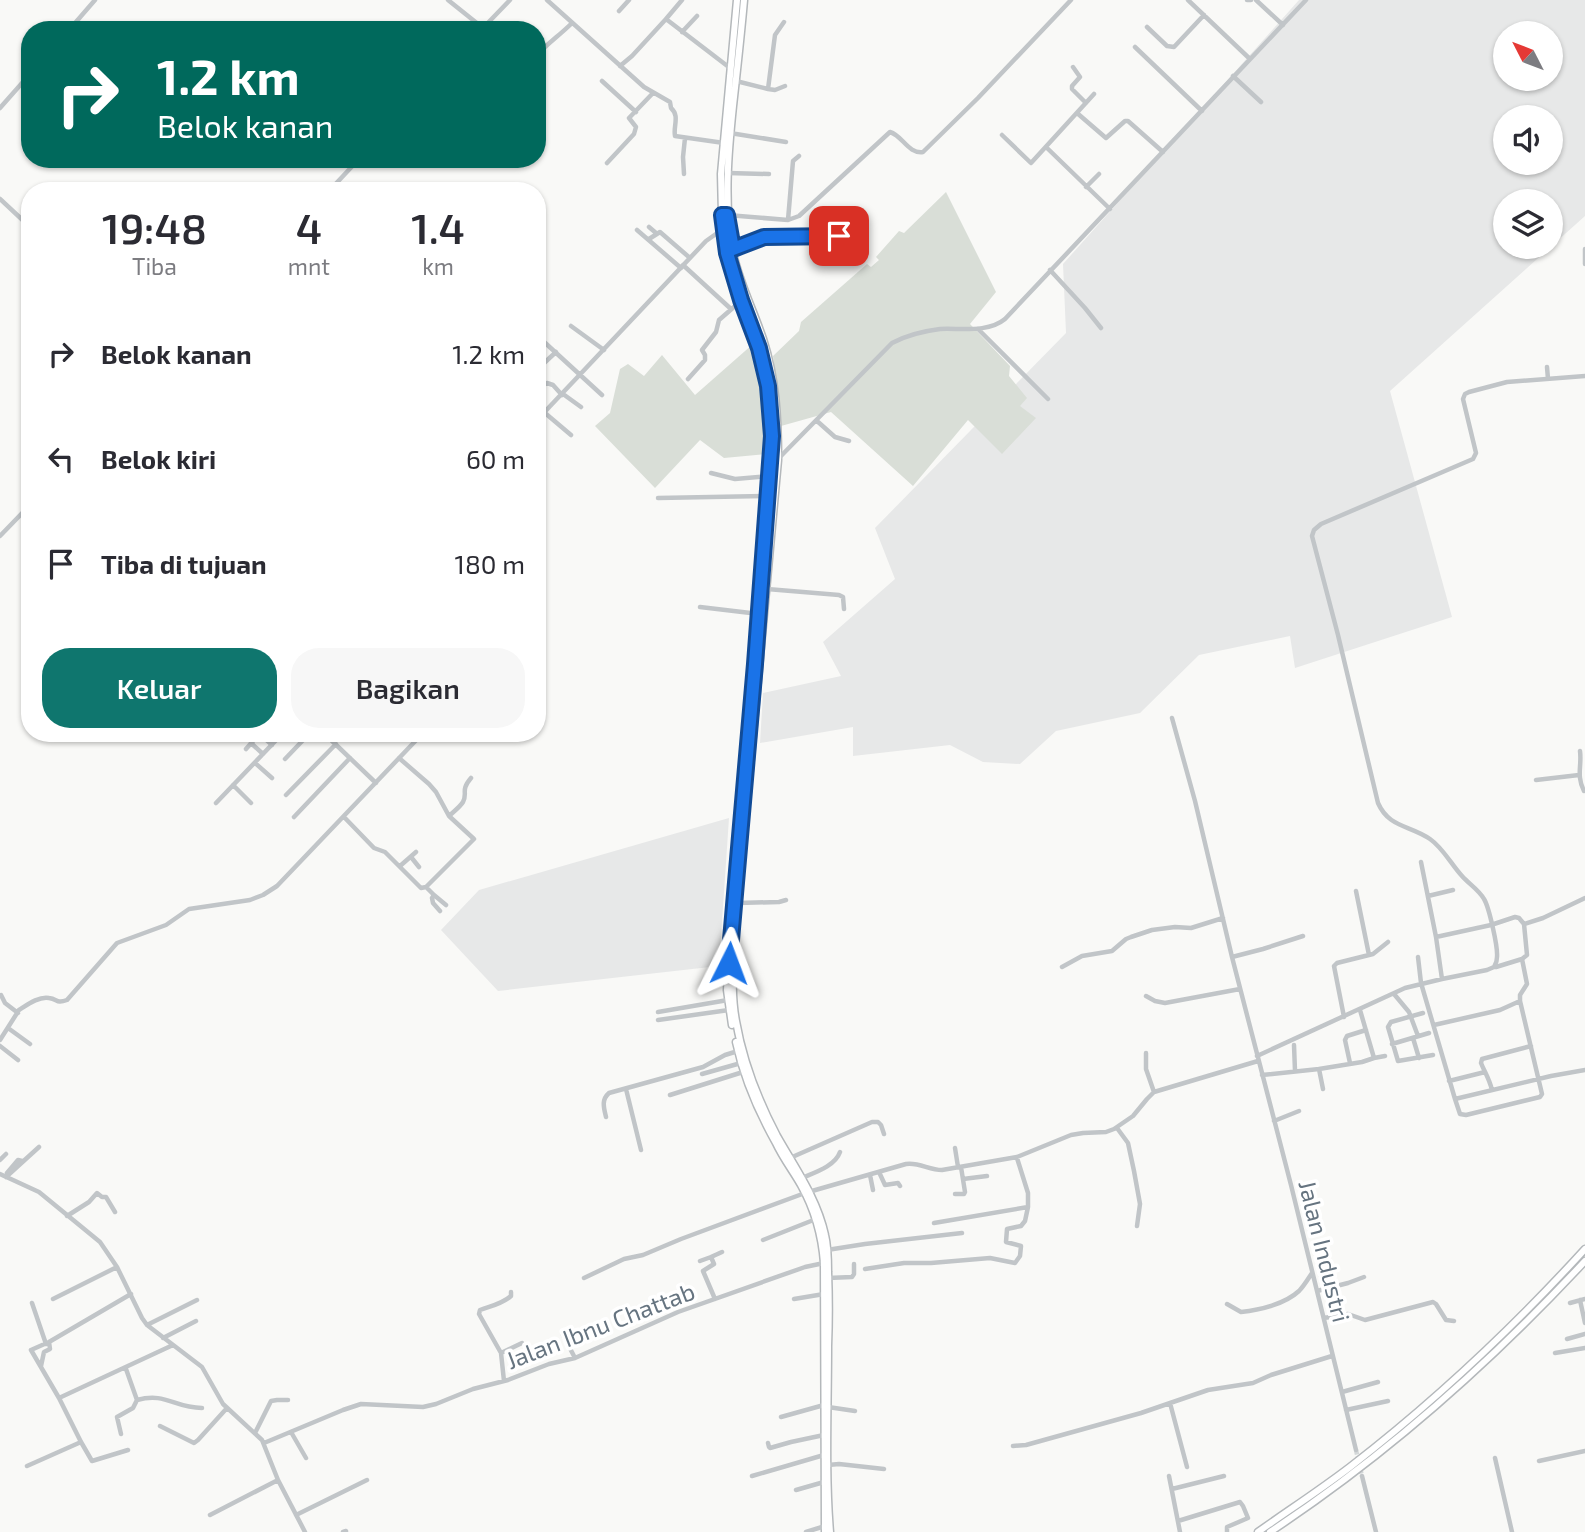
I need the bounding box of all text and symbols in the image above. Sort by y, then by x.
north arrow [1493,21,1563,91]
map controls [1493,21,1563,259]
text: 1.2 km [157,46,300,105]
icon: right [42,49,133,140]
button: sound [1493,105,1563,175]
text: Belok kanan [157,106,333,144]
button: layers [1493,189,1563,259]
text: 19:48 [102,202,207,252]
text: 4 [296,202,322,252]
text: 1.4 [411,202,465,252]
pin [809,206,869,266]
icon: arrive [820,217,858,255]
text: Tiba [132,252,177,280]
text: mnt [288,252,330,280]
text: km [422,252,454,280]
icon: right [42,335,80,373]
text: Belok kanan [101,338,252,369]
text: 1.2 km [452,338,525,369]
icon: left [42,440,80,478]
text: Belok kiri [101,443,216,474]
text: 60 m [466,443,525,474]
icon: arrive [42,545,80,583]
text: Tiba di tujuan [101,548,267,579]
text: 180 m [455,548,525,579]
button: Keluar [42,648,277,728]
button: Bagikan [291,648,525,728]
position arrow [692,926,766,1000]
street label: Jalan Industri [1293,1177,1357,1325]
street label: Jalan Ibnu Chattab [502,1276,698,1374]

